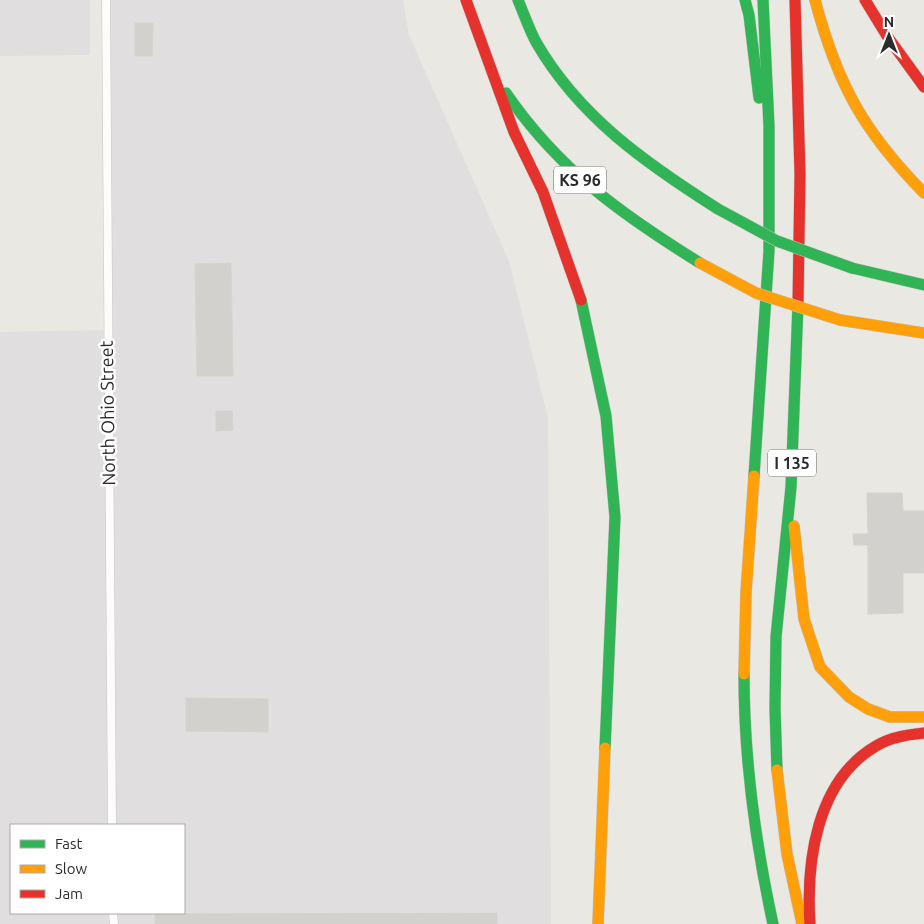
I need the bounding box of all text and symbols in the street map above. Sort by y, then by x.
north arrow [864,10,914,60]
text: N [884,14,894,30]
road number: KS 96 [554,166,606,194]
street label: North Ohio Street [96,340,118,486]
road number: I 135 [768,449,816,476]
legend [10,824,185,914]
text: Fast [55,835,83,852]
text: Slow [55,860,88,877]
text: Jam [55,885,83,902]

